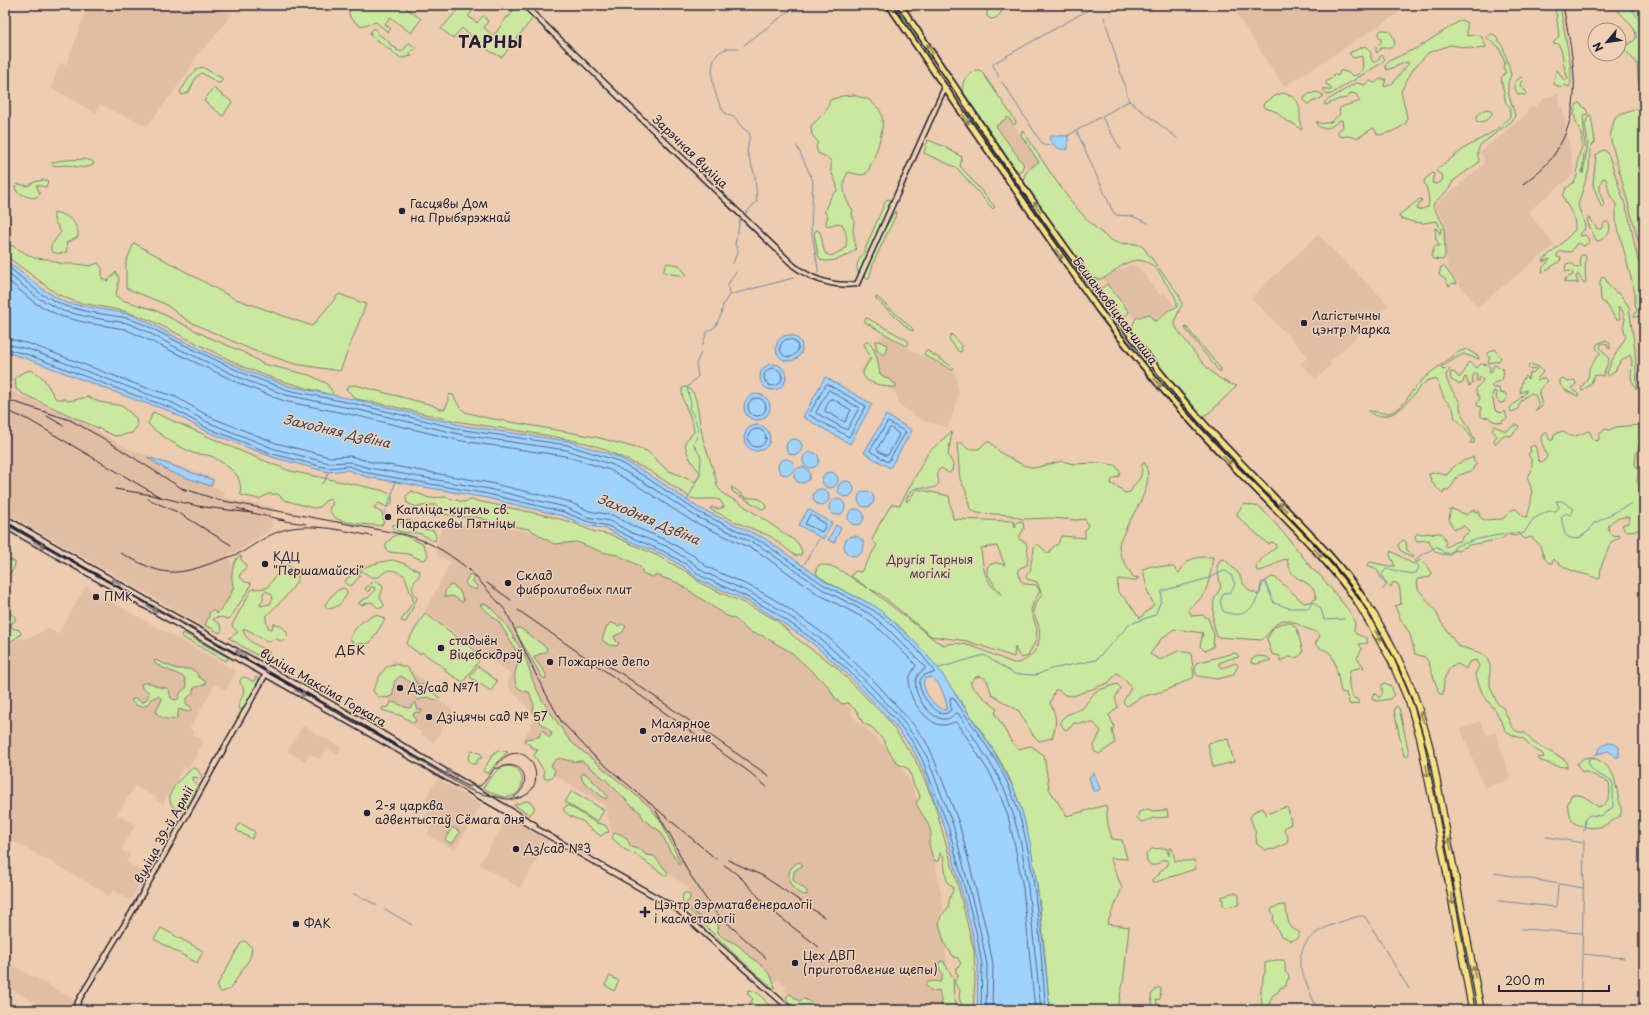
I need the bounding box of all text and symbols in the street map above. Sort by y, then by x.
north arrow [1587,22,1627,62]
district label: ТАРНЫ [458,29,524,53]
text: N [1588,39,1607,55]
one-way arrow [925,43,933,55]
street label: Зарэчная вуліца [649,110,733,193]
one-way arrow [962,113,970,124]
place label: Гасцявы Дом на Прыбярэжнай [410,194,511,226]
one-way arrow [1033,201,1041,213]
marker: Гасцявы Дом на Прыбярэжнай [397,206,407,216]
one-way arrow [1055,248,1063,259]
street label: Бешанковіцкая шаша [1069,253,1163,369]
place label: Лагістычны цэнтр Марка [1312,306,1391,338]
marker: Лагістычны цэнтр Марка [1299,318,1309,328]
one-way arrow [1153,378,1162,389]
water label: Заходняя Дзвіна [282,409,393,452]
one-way arrow [1222,455,1232,465]
water label: Заходняя Дзвіна [595,488,704,549]
place label: Капліца-купель св. Параскевы Пятніцы [396,500,516,532]
one-way arrow [1278,502,1288,512]
marker: Капліца-купель св. Параскевы Пятніцы [383,512,393,522]
one-way arrow [33,542,45,549]
place label: КДЦ "Першамайскі" [273,547,364,579]
one-way arrow [1313,548,1323,558]
park label: Другія Тарныя могілкі [886,550,973,582]
marker: КДЦ "Першамайскі" [260,559,270,569]
place label: Склад фибролитовых плит [516,566,633,598]
one-way arrow [110,578,122,586]
marker: Склад фибролитовых плит [503,578,513,588]
place label: ПМК [104,587,133,605]
marker: ПМК [91,592,101,602]
one-way arrow [146,606,158,614]
one-way arrow [1375,630,1383,642]
place label: стадыён Віцебскдрэў [449,631,523,663]
district label: ДБК [335,640,366,659]
street label: вуліца Максіма Горкага [257,643,390,731]
marker: стадыён Віцебскдрэў [436,643,446,653]
one-way arrow [235,649,247,657]
place label: Пожарное депо [558,652,650,670]
marker: Пожарное депо [545,657,555,667]
place label: Дз/сад №71 [407,678,479,696]
marker: Дз/сад №71 [395,683,405,693]
one-way arrow [294,690,306,698]
place label: Дзіцячы сад № 57 [436,707,548,725]
one-way arrow [1418,711,1425,724]
marker: Дзіцячы сад № 57 [424,712,434,722]
place label: Малярное отделение [651,714,711,746]
marker: Малярное отделение [638,726,648,736]
one-way arrow [1423,764,1431,777]
one-way arrow [446,770,457,778]
street label: вуліца 39-й Арміі [129,783,197,886]
place label: 2-я царква адвентыстаў Сёмага дня [375,796,525,828]
marker: 2-я царква адвентыстаў Сёмага дня [362,808,372,818]
one-way arrow [1445,838,1453,851]
place label: Дз/сад №3 [523,839,591,857]
marker: Дз/сад №3 [511,844,521,854]
one-way arrow [1448,892,1456,905]
place label: Цэнтр дэрматавенералогіі і касметалогіі [654,895,812,927]
marker: Цэнтр дэрматавенералогіі і касметалогіі [639,906,651,918]
place label: ФАК [304,914,331,932]
marker: ФАК [291,919,301,929]
place label: Цех ДВП (приготовление щепы) [803,946,938,978]
marker: Цех ДВП (приготовление щепы) [790,958,800,968]
one-way arrow [1470,966,1478,979]
scale bar [1499,967,1609,993]
text: 200 m [1505,971,1545,989]

